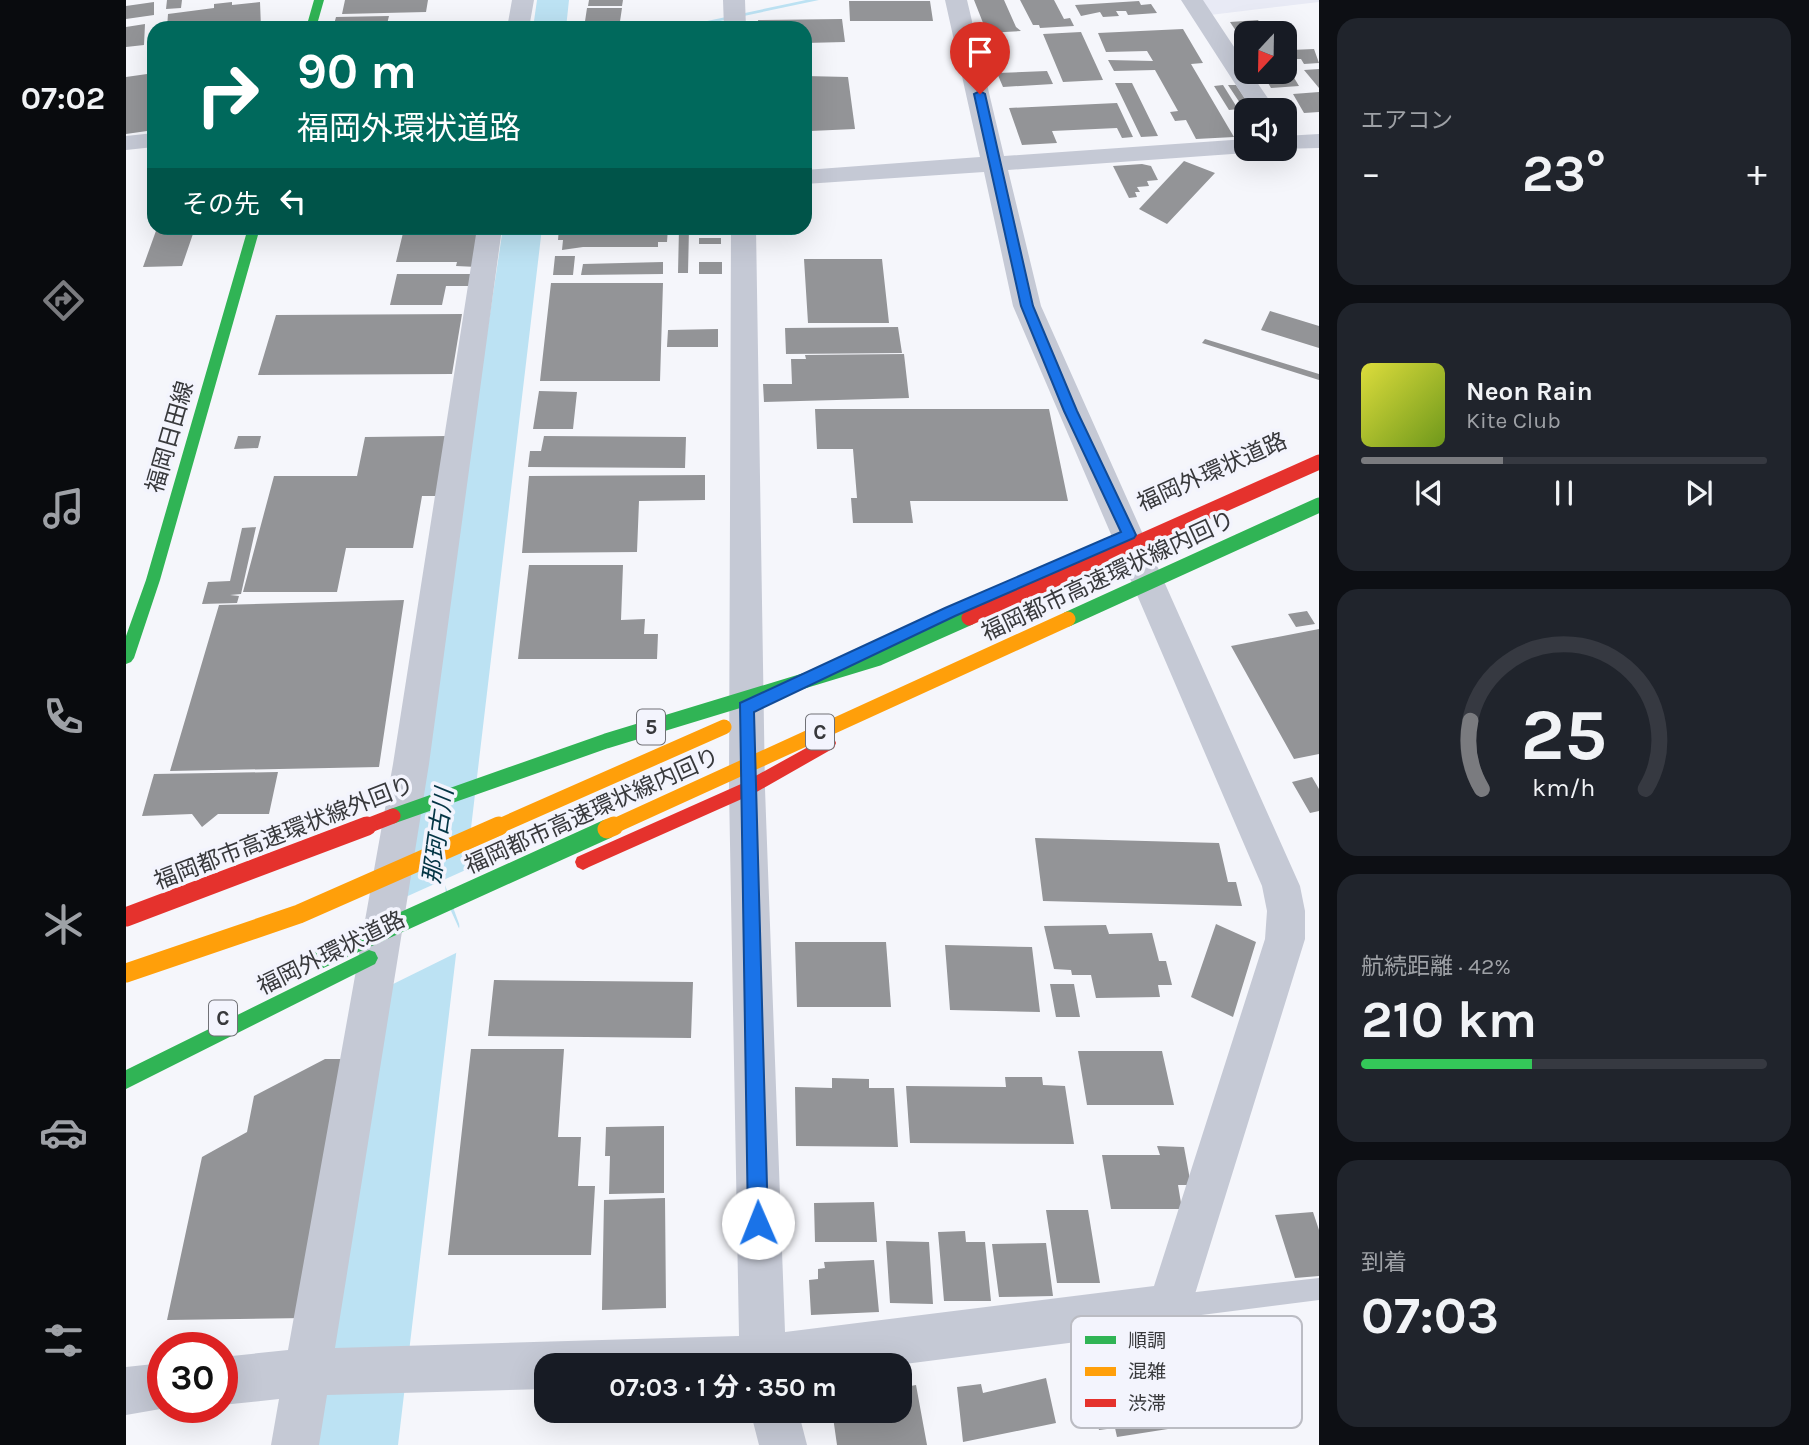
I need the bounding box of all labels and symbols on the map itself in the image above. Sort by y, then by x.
north arrow [1234,21,1297,84]
pin [950,22,1010,94]
street label: 福岡日田線 [141,378,199,496]
street label: 福岡外環状道路 [1133,427,1291,517]
street label: 福岡都市高速環状線内回り [977,505,1239,647]
road number: 5 [637,710,665,744]
road number: C [806,714,834,750]
street label: 福岡都市高速環状線内回り [460,743,724,879]
street label: 福岡都市高速環状線外回り [150,771,418,895]
water label: 那珂古川 [417,784,459,885]
street label: 福岡外環状道路 [253,906,409,1000]
road number: C [209,1000,237,1036]
position arrow [721,1186,795,1260]
legend [1071,1316,1302,1428]
text: 順調 [1128,1330,1166,1352]
speed limit sign: 30 [147,1332,238,1423]
text: 混雑 [1128,1361,1166,1383]
text: 渋滞 [1128,1393,1166,1415]

